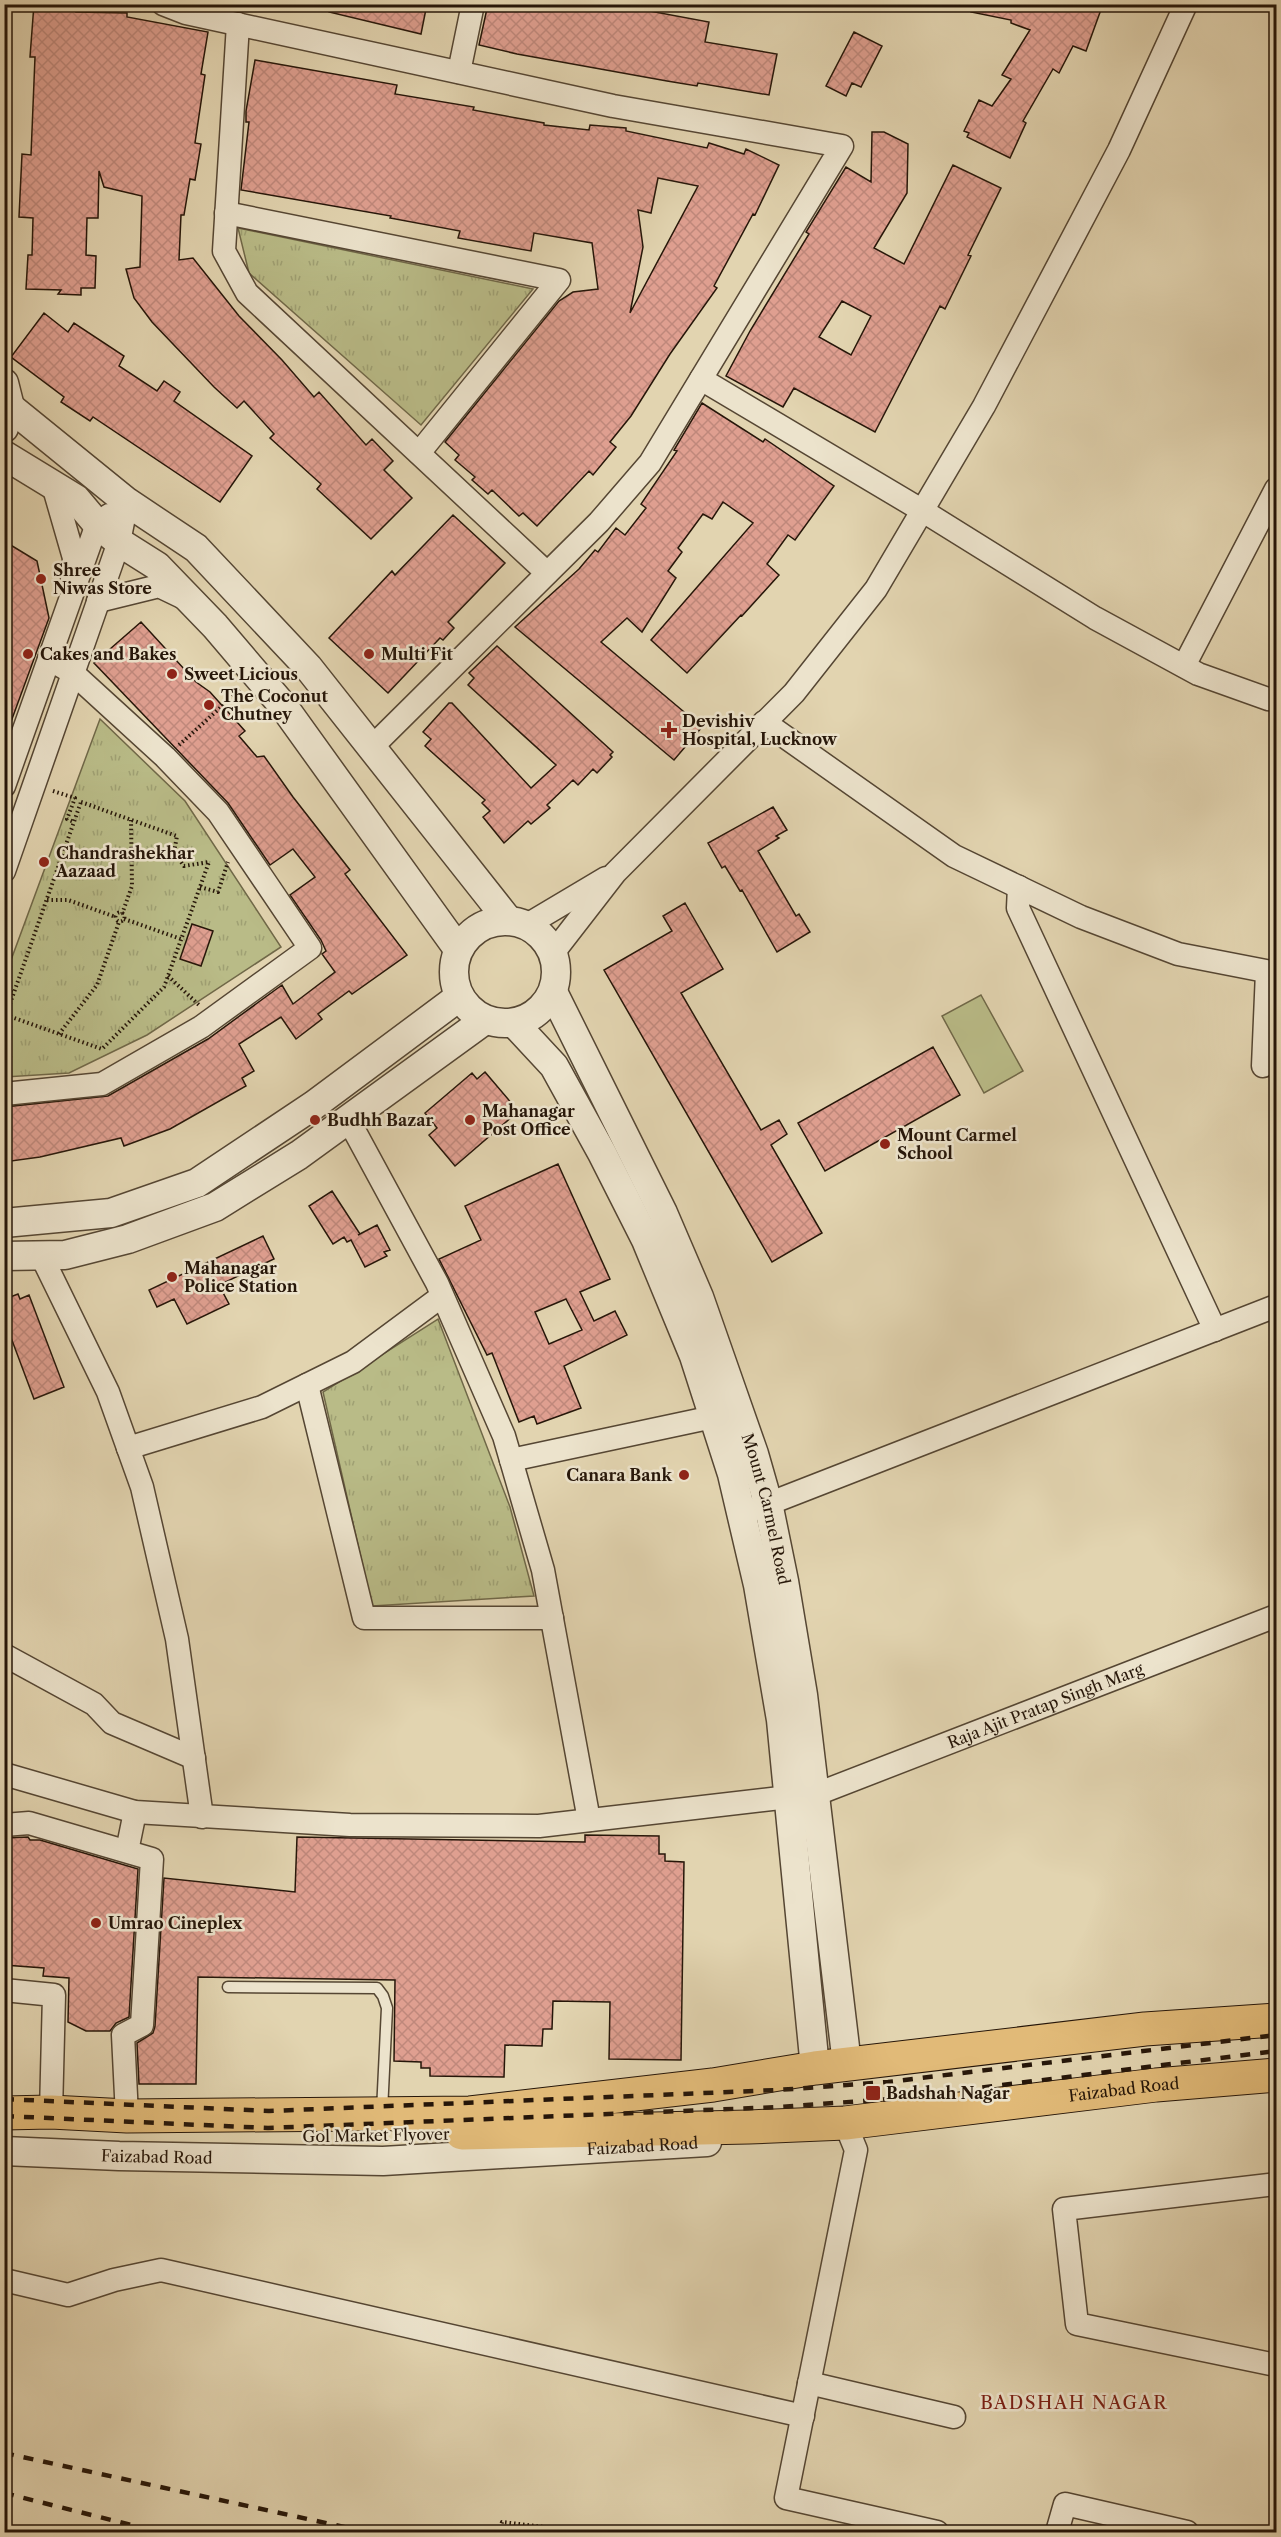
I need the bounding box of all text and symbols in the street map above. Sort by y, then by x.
place label: Shree Niwas Store [53,560,152,598]
marker: Shree Niwas Store [34,572,48,586]
place label: Cakes and Bakes [40,644,176,664]
place label: Multi Fit [381,644,454,664]
marker: Cakes and Bakes [21,647,35,661]
marker: Multi Fit [362,647,376,661]
place label: Sweet Licious [184,664,298,684]
marker: Sweet Licious [165,667,179,681]
place label: The Coconut Chutney [221,686,328,724]
marker: The Coconut Chutney [202,698,216,712]
place label: Devishiv Hospital, Lucknow [682,711,838,749]
marker: Devishiv Hospital, Lucknow [660,721,678,739]
place label: Chandrashekhar Aazaad [55,843,194,881]
marker: Chandrashekhar Aazaad [37,855,51,869]
place label: Mahanagar Post Office [482,1101,575,1139]
place label: Budhh Bazar [327,1110,434,1130]
marker: Budhh Bazar [308,1113,322,1127]
marker: Mahanagar Post Office [463,1113,477,1127]
place label: Mount Carmel School [897,1125,1017,1163]
marker: Mount Carmel School [878,1137,892,1151]
place label: Mahanagar Police Station [184,1258,298,1296]
marker: Mahanagar Police Station [165,1270,179,1284]
street label: Mount Carmel Road [738,1431,795,1587]
place label: Canara Bank [566,1465,672,1485]
marker: Canara Bank [677,1468,691,1482]
street label: Raja Ajit Pratap Singh Marg [944,1658,1147,1752]
place label: Umrao Cineplex [108,1913,243,1933]
marker: Umrao Cineplex [89,1916,103,1930]
street label: Faizabad Road [1067,2073,1180,2106]
place label: Badshah Nagar [886,2083,1010,2103]
marker: Badshah Nagar [864,2084,882,2102]
street label: Gol Market Flyover [302,2124,450,2146]
street label: Faizabad Road [586,2133,699,2159]
street label: Faizabad Road [101,2145,213,2168]
district label: BADSHAH NAGAR [980,2392,1168,2414]

